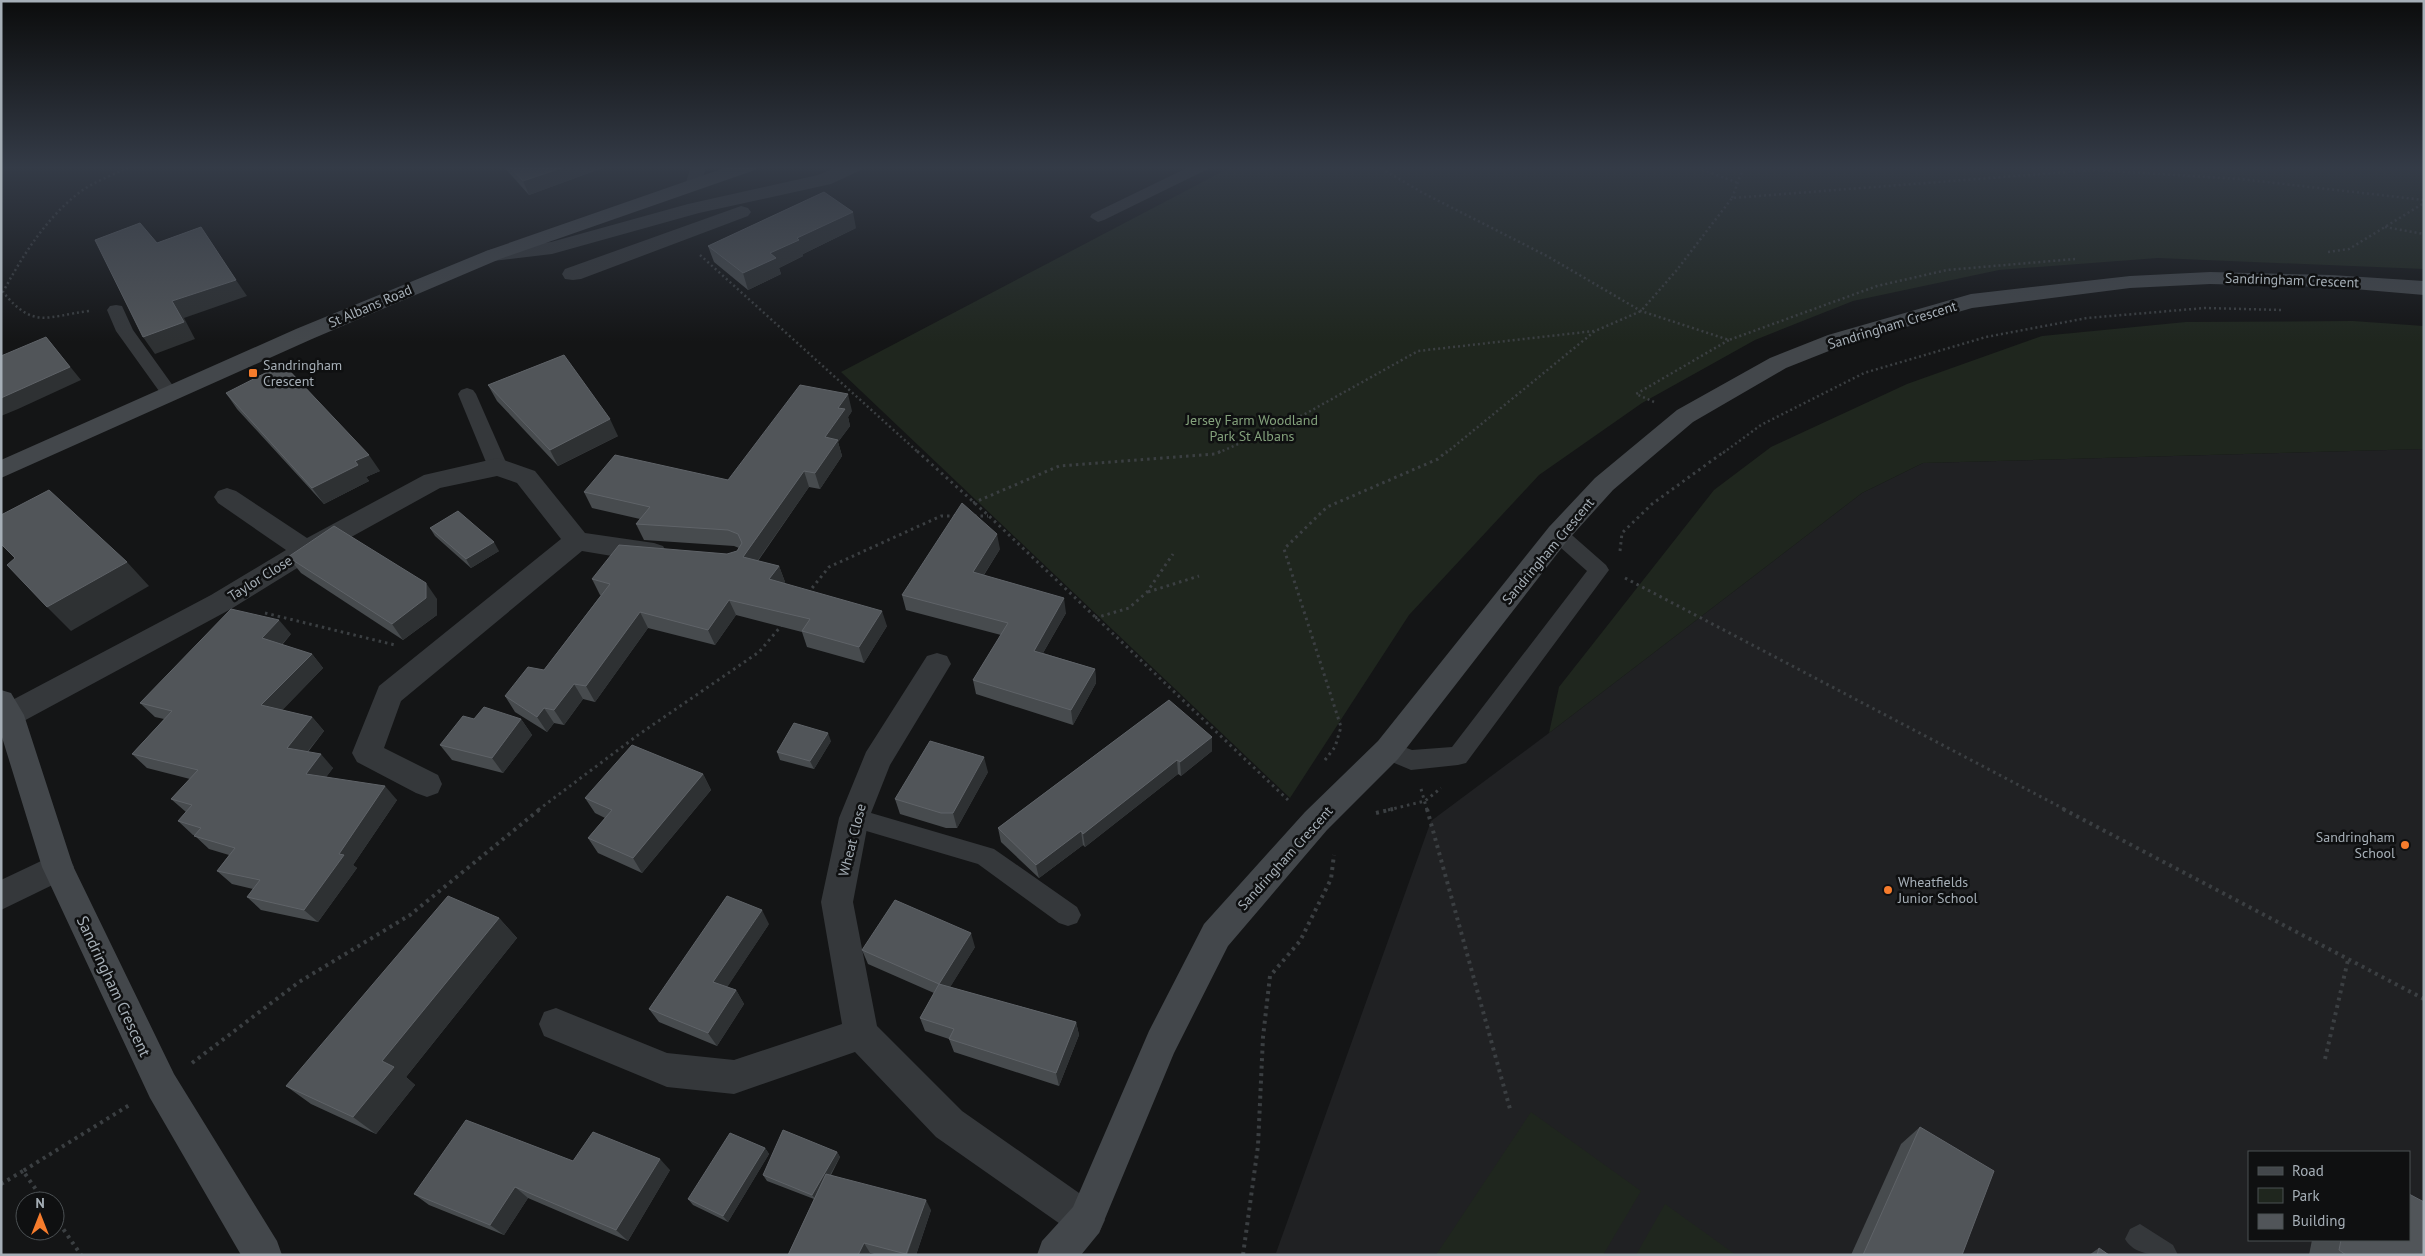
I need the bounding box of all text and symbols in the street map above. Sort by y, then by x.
street label: Sandringham Crescent [2225,269,2360,291]
street label: St Albans Road [325,280,415,332]
street label: Sandringham Crescent [1825,297,1959,353]
place label: Sandringham Crescent [263,356,342,390]
marker: Sandringham Crescent [247,367,259,379]
park label: Jersey Farm Woodland Park St Albans [1185,411,1318,445]
street label: Sandringham Crescent [1498,494,1598,608]
street label: Taylor Close [225,551,295,605]
street label: Wheat Close [834,802,870,878]
street label: Sandringham Crescent [1233,802,1337,914]
place label: Sandringham School [2316,828,2395,862]
marker: Sandringham School [2399,839,2411,851]
place label: Wheatfields Junior School [1897,873,1978,907]
marker: Wheatfields Junior School [1882,884,1894,896]
street label: Sandringham Crescent [73,912,156,1060]
legend [2248,1151,2410,1241]
text: Road [2292,1161,2324,1180]
text: Park [2292,1186,2320,1205]
north arrow [15,1191,65,1241]
text: N [35,1194,45,1212]
text: Building [2292,1211,2346,1230]

